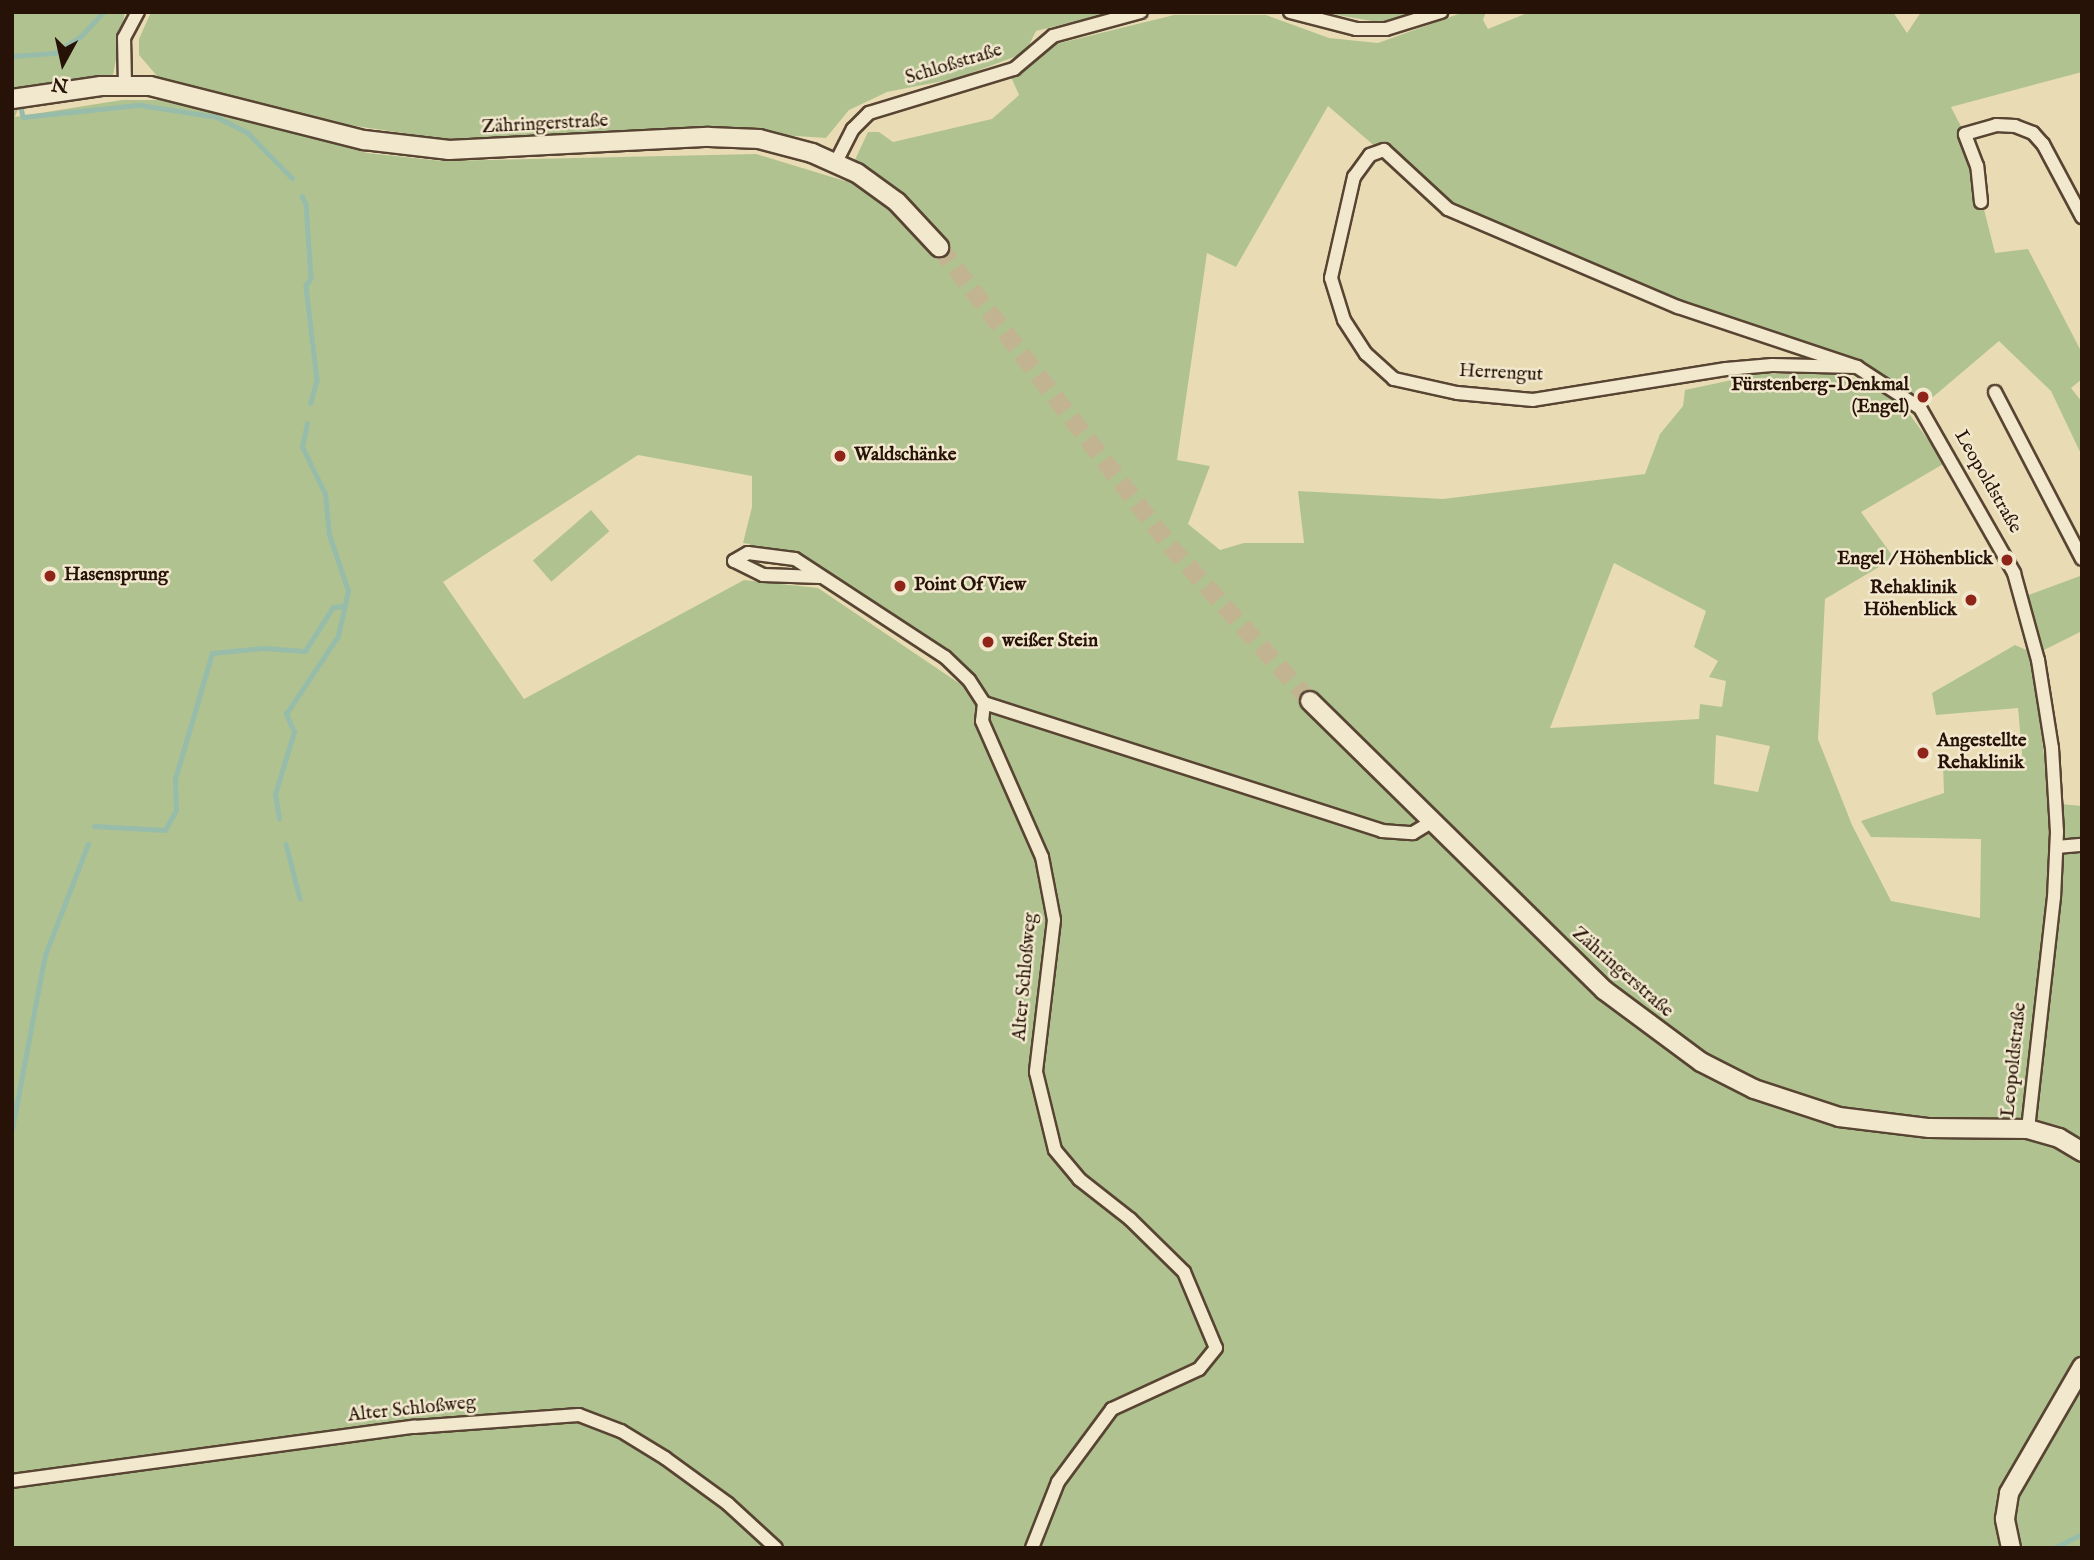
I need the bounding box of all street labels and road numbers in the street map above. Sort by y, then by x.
street label: Schloßstraße [903,39,1005,91]
street label: Zähringerstraße [481,110,609,140]
street label: Herrengut [1458,360,1544,388]
street label: Leopoldstraße [1948,426,2026,538]
street label: Alter Schloßweg [1009,912,1043,1042]
street label: Zähringerstraße [1567,923,1677,1023]
street label: Leopoldstraße [1998,1001,2032,1119]
street label: Alter Schloßweg [347,1392,477,1428]

